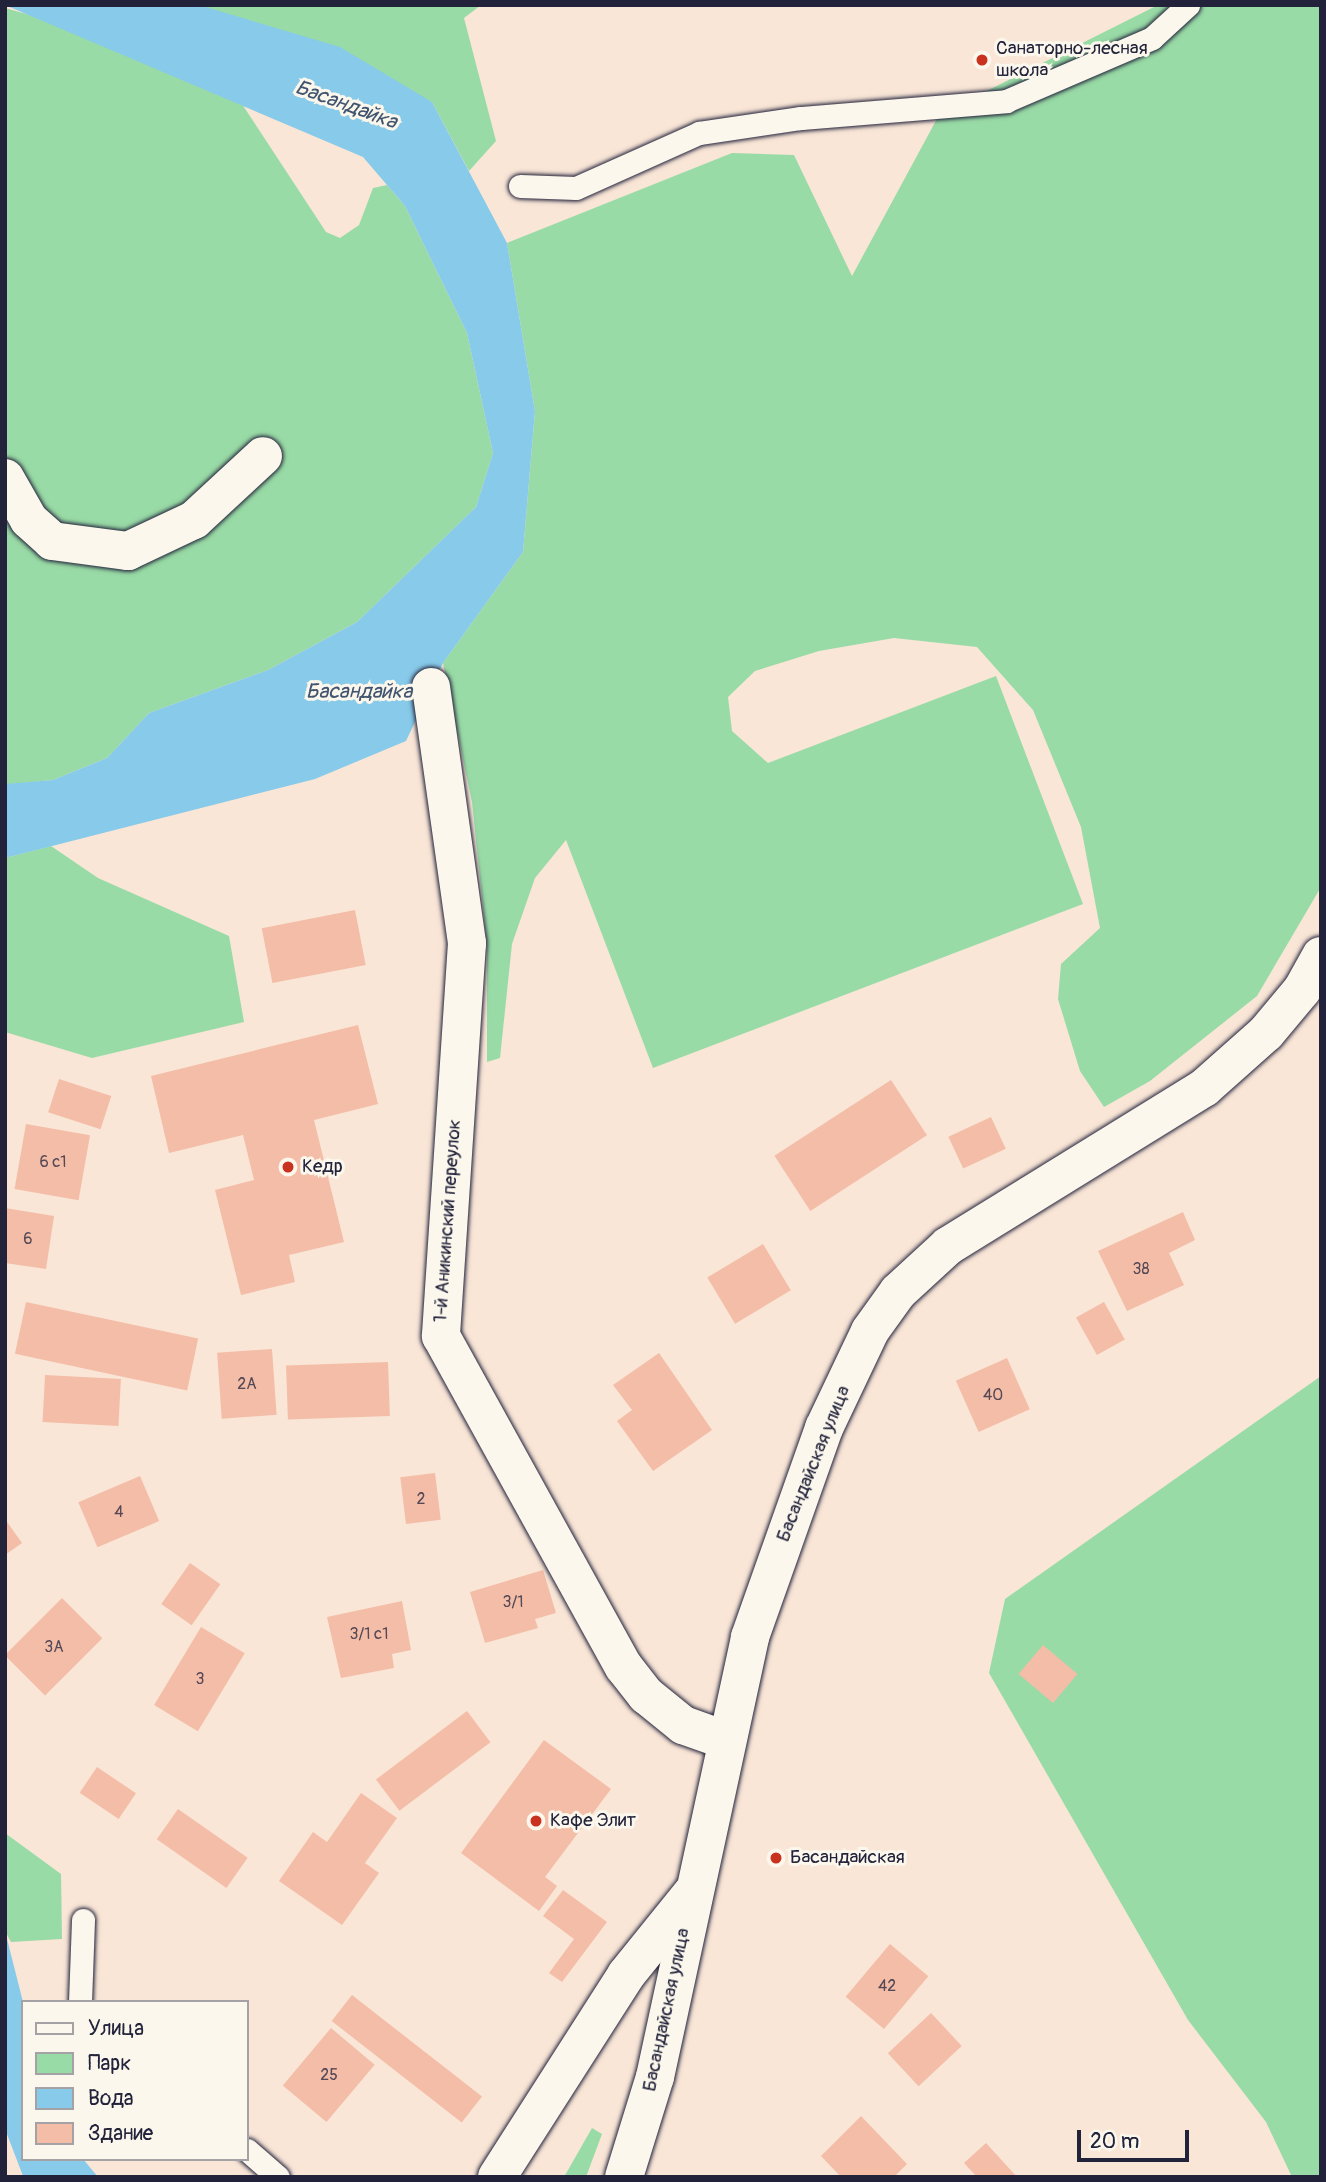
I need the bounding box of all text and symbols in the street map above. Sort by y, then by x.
place label: Санаторно-лесная школа [996,38,1148,82]
marker: Санаторно-лесная школа [974,52,990,68]
water label: Басандайка [292,75,400,135]
water label: Басандайка [306,679,412,705]
street label: 1-й Аникинский переулок [430,1119,466,1323]
house number: 6 с1 [39,1152,67,1172]
place label: Кедр [302,1156,343,1178]
marker: Кедр [280,1159,296,1175]
house number: 6 [23,1229,33,1249]
house number: 38 [1133,1259,1149,1279]
house number: 2А [237,1374,257,1394]
street label: Басандайская улица [772,1383,856,1545]
house number: 40 [983,1385,1003,1405]
house number: 2 [417,1489,425,1509]
house number: 4 [114,1502,124,1522]
house number: 3/1 [503,1592,523,1612]
house number: 3/1 с1 [350,1624,388,1644]
house number: 3А [44,1637,64,1657]
house number: 3 [196,1669,204,1689]
place label: Кафе Элит [550,1810,636,1832]
marker: Кафе Элит [528,1813,544,1829]
place label: Басандайская [790,1847,905,1869]
marker: Басандайская [768,1850,784,1866]
street label: Басандайская улица [639,1926,695,2094]
house number: 42 [878,1976,896,1996]
legend [21,2000,248,2161]
text: Улица [88,2015,144,2042]
text: Парк [88,2050,131,2077]
house number: 25 [320,2065,338,2085]
text: Вода [88,2085,134,2112]
scale bar [1081,2116,1193,2160]
text: Здание [88,2120,153,2147]
text: 20 m [1090,2128,1139,2155]

